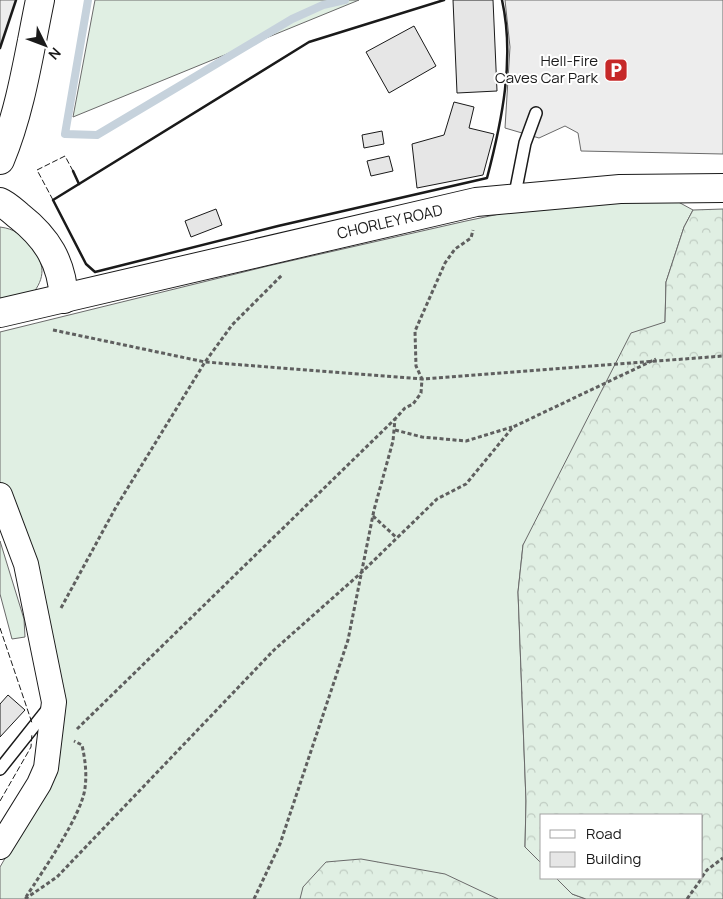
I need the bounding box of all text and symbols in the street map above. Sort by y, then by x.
north arrow [20,20,70,70]
text: N [45,44,65,64]
place label: Hell-Fire Caves Car Park [495,50,599,88]
parking icon: Hell-Fire Caves Car Park [603,57,629,83]
street label: CHORLEY ROAD [335,199,445,244]
legend [540,814,703,879]
text: Road [586,823,622,844]
text: Building [586,848,641,869]

